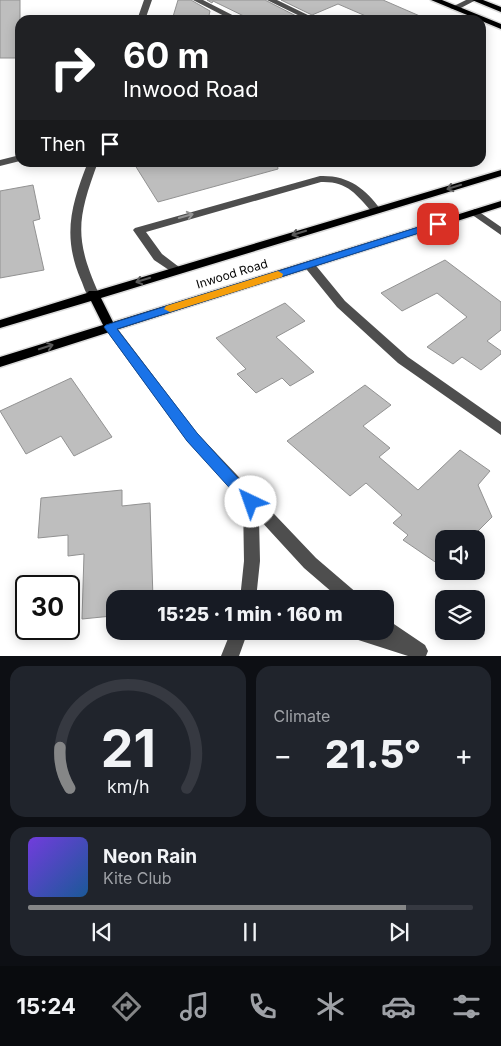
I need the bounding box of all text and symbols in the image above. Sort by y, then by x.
text: 60 m [123,34,210,76]
icon: right [40,35,105,100]
text: Inwood Road [123,76,259,102]
icon: arrive [96,130,124,158]
text: Then [40,133,86,156]
one-way arrow [447,182,463,192]
pin [417,203,459,245]
icon: arrive [424,210,452,238]
one-way arrow [178,211,194,221]
one-way arrow [291,229,307,239]
street label: Inwood Road [194,256,269,292]
one-way arrow [135,275,151,285]
one-way arrow [38,342,54,352]
position arrow [224,475,276,527]
map controls [435,530,485,640]
button: sound [435,530,485,580]
speed limit sign: 30 [15,575,80,640]
button: layers [435,590,485,640]
text: 15:25 · 1 min · 160 m [157,603,343,626]
text: Climate [274,706,330,726]
text: 21 [100,717,155,780]
text: 21.5° [325,731,421,777]
text: − [274,738,292,772]
text: + [454,738,473,772]
text: km/h [107,776,149,797]
text: Neon Rain [103,845,197,868]
text: Kite Club [103,868,172,888]
icon: previous [88,918,116,946]
icon: pause [236,918,264,946]
icon: next [385,918,413,946]
icon: directions [109,989,144,1024]
icon: music [177,989,212,1024]
icon: phone [245,989,280,1024]
icon: climate [313,989,348,1024]
icon: car [381,989,416,1024]
icon: filters [449,989,484,1024]
text: 15:24 [17,993,76,1019]

